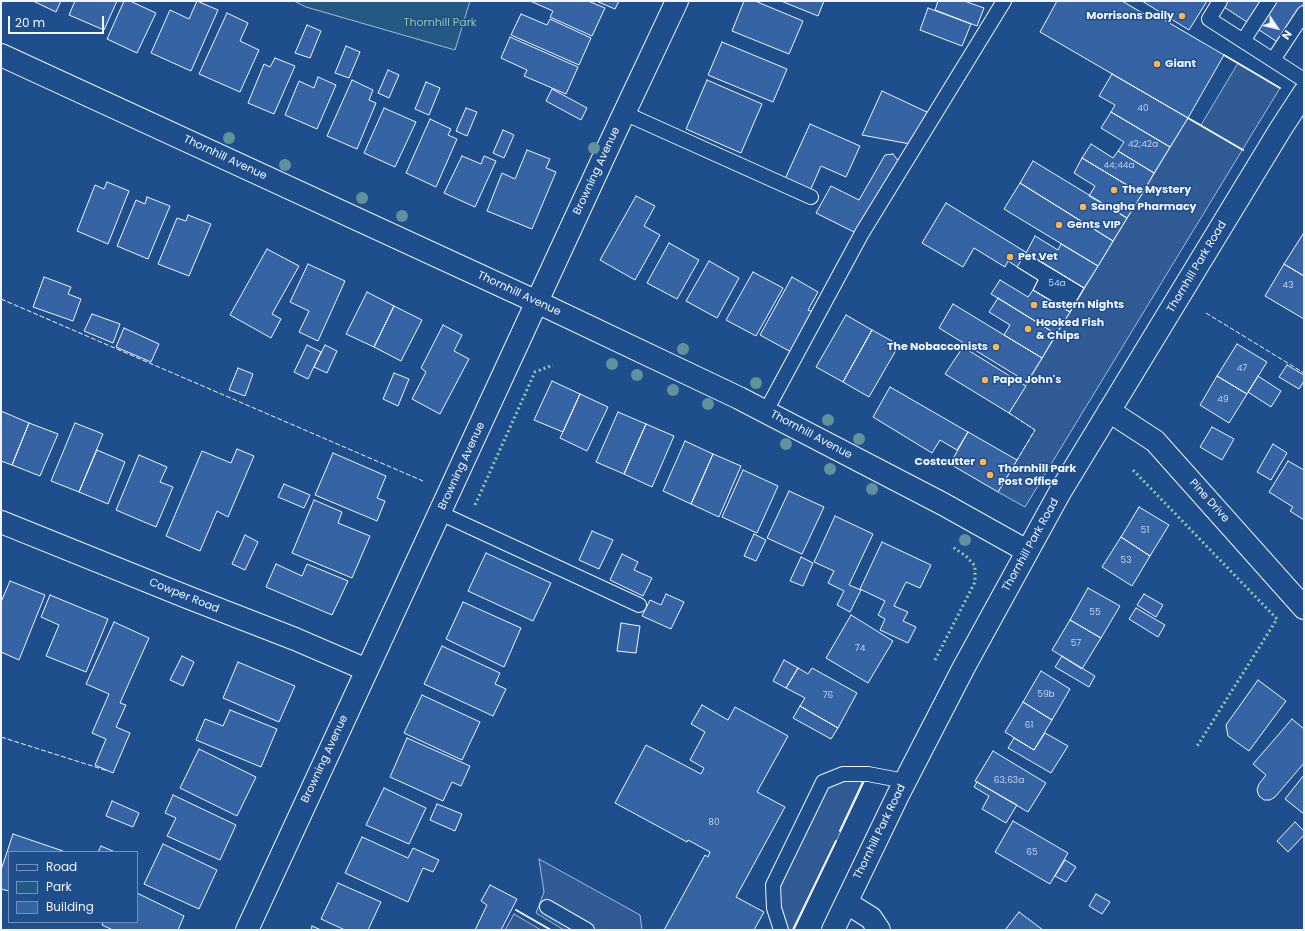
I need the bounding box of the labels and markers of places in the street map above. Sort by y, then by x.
place label: Morrisons Daily [1086,9,1174,23]
marker: Morrisons Daily [1177,11,1187,21]
place label: Giant [1165,57,1196,71]
marker: Giant [1152,59,1162,69]
place label: The Mystery [1122,183,1191,197]
marker: The Mystery [1109,185,1119,195]
place label: Sangha Pharmacy [1091,200,1197,214]
marker: Sangha Pharmacy [1078,202,1088,212]
place label: Gents VIP [1067,218,1121,232]
marker: Gents VIP [1054,220,1064,230]
place label: Pet Vet [1018,250,1058,264]
marker: Pet Vet [1005,252,1015,262]
place label: Eastern Nights [1042,298,1124,312]
marker: Eastern Nights [1029,300,1039,310]
place label: Hooked Fish & Chips [1036,316,1104,342]
marker: Hooked Fish & Chips [1023,324,1033,334]
place label: The Nobacconists [887,340,988,354]
marker: The Nobacconists [991,342,1001,352]
place label: Papa John's [993,373,1061,387]
marker: Papa John's [980,375,990,385]
place label: Costcutter [915,455,975,469]
marker: Costcutter [978,457,988,467]
place label: Thornhill Park Post Office [998,462,1076,488]
marker: Thornhill Park Post Office [985,470,995,480]

